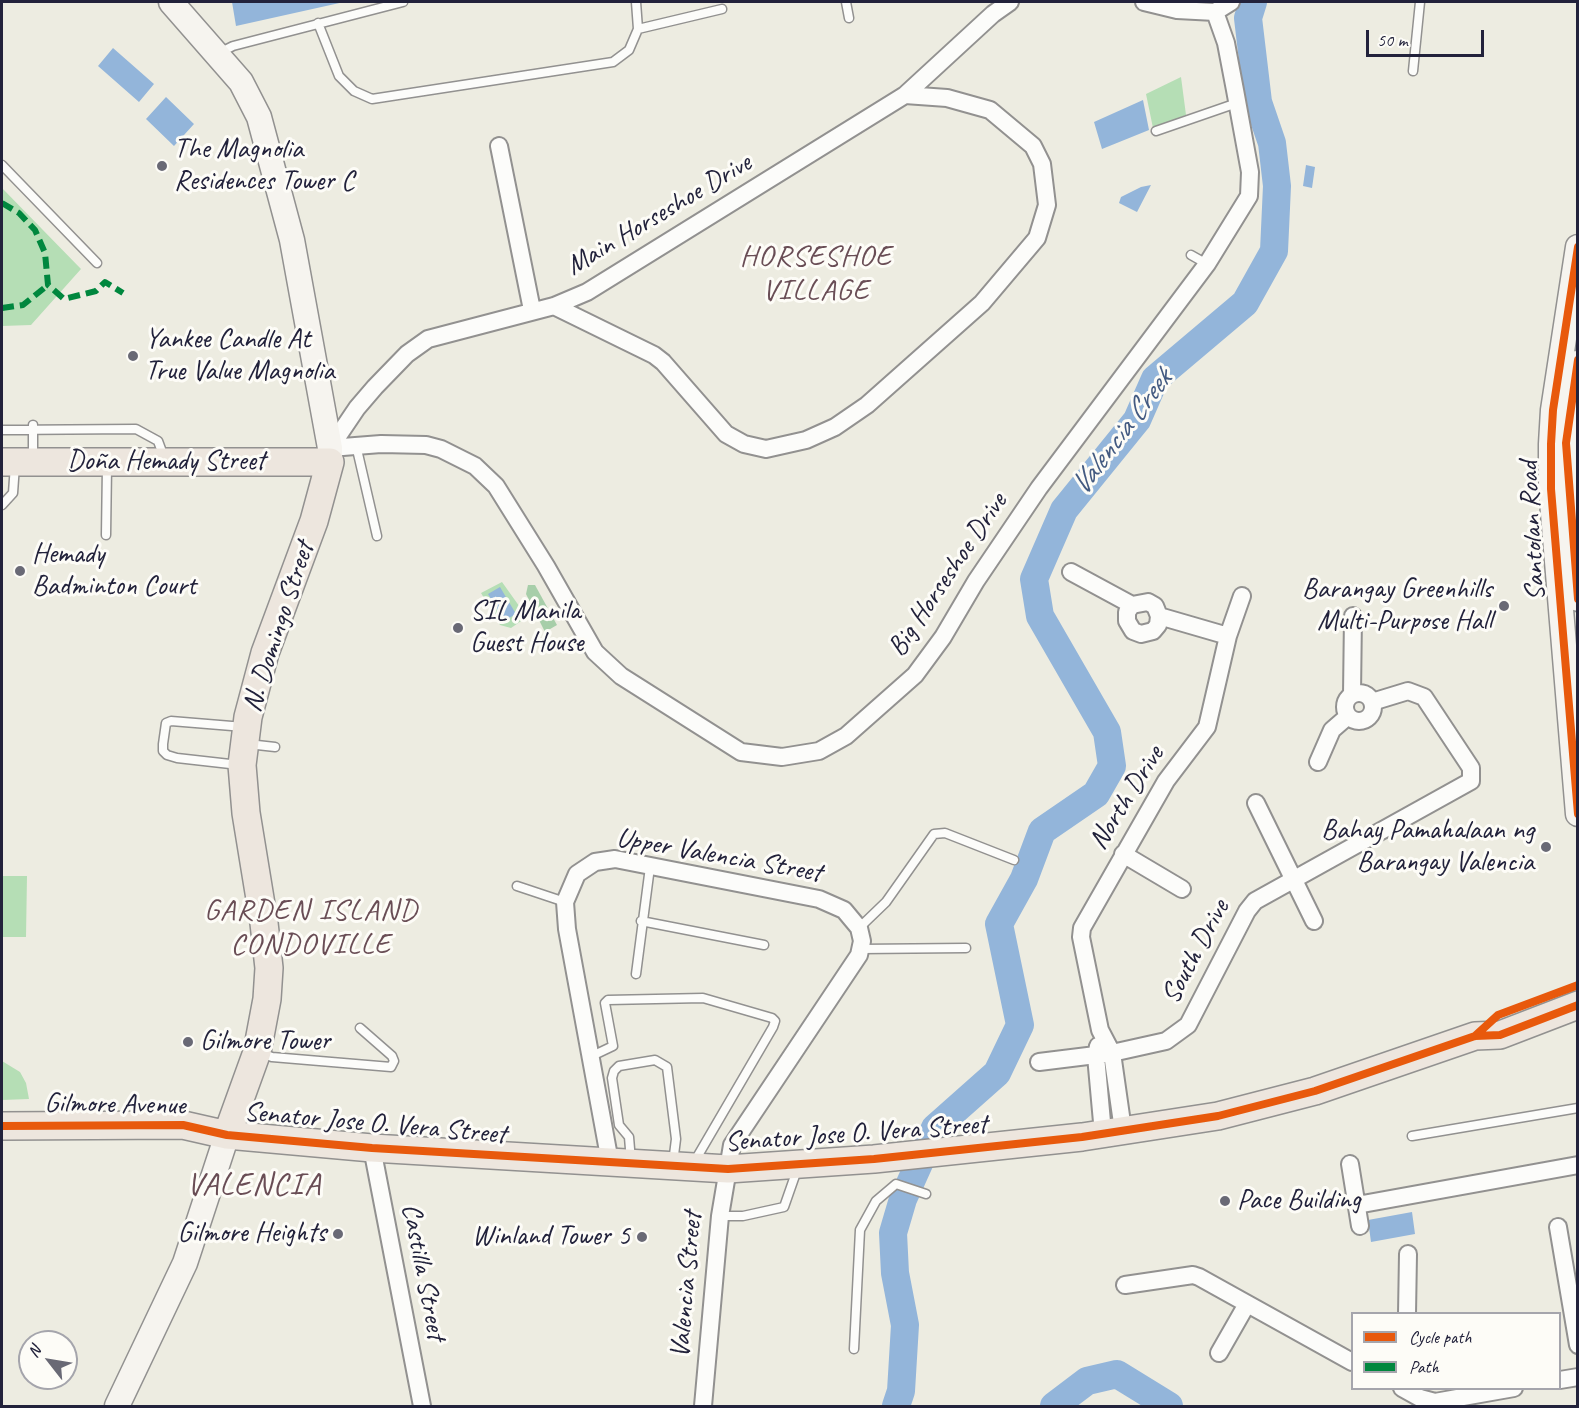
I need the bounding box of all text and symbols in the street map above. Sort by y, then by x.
scale bar [1369,18,1488,56]
text: 50 m [1377,29,1408,51]
place label: The Magnolia Residences Tower C [174,133,354,199]
street label: Main Horseshoe Drive [560,147,758,283]
marker: The Magnolia Residences Tower C [155,159,169,173]
district label: HORSESHOE VILLAGE [740,239,892,310]
place label: Yankee Candle At True Value Magnolia [145,323,334,389]
marker: Yankee Candle At True Value Magnolia [126,349,140,363]
water label: Valencia Creek [1063,363,1181,503]
street label: Doña Hemady Street [67,445,265,479]
street label: Santolan Road [1513,460,1553,602]
street label: Big Horseshoe Drive [881,487,1015,663]
place label: Hemady Badminton Court [32,538,196,604]
street label: N. Domingo Street [236,538,322,716]
marker: Hemady Badminton Court [13,564,27,578]
place label: Barangay Greenhills Multi-Purpose Hall [1302,573,1492,639]
place label: SIL Manila Guest House [470,595,583,661]
marker: Barangay Greenhills Multi-Purpose Hall [1497,599,1511,613]
marker: SIL Manila Guest House [451,621,465,635]
street label: North Drive [1082,740,1172,856]
place label: Bahay Pamahalaan ng Barangay Valencia [1321,814,1534,880]
street label: Upper Valencia Street [614,821,824,891]
marker: Bahay Pamahalaan ng Barangay Valencia [1539,840,1553,854]
district label: GARDEN ISLAND CONDOVILLE [206,893,416,964]
street label: South Drive [1155,894,1237,1010]
place label: Gilmore Tower [200,1025,330,1059]
marker: Gilmore Tower [181,1035,195,1049]
street label: Gilmore Avenue [44,1087,186,1123]
street label: Senator Jose O. Vera Street [243,1096,507,1152]
street label: Senator Jose O. Vera Street [724,1108,988,1160]
district label: VALENCIA [188,1167,320,1205]
place label: Pace Building [1237,1184,1361,1218]
marker: Pace Building [1218,1194,1232,1208]
street label: Castilla Street [393,1201,453,1343]
street label: Valencia Street [664,1210,710,1360]
place label: Gilmore Heights [178,1217,326,1251]
place label: Winland Tower 5 [472,1220,630,1254]
marker: Gilmore Heights [331,1227,345,1241]
marker: Winland Tower 5 [635,1230,649,1244]
legend [1351,1312,1561,1390]
text: Cycle path [1409,1326,1471,1348]
north arrow [18,1330,78,1390]
text: N [23,1342,45,1361]
text: Path [1409,1356,1439,1378]

